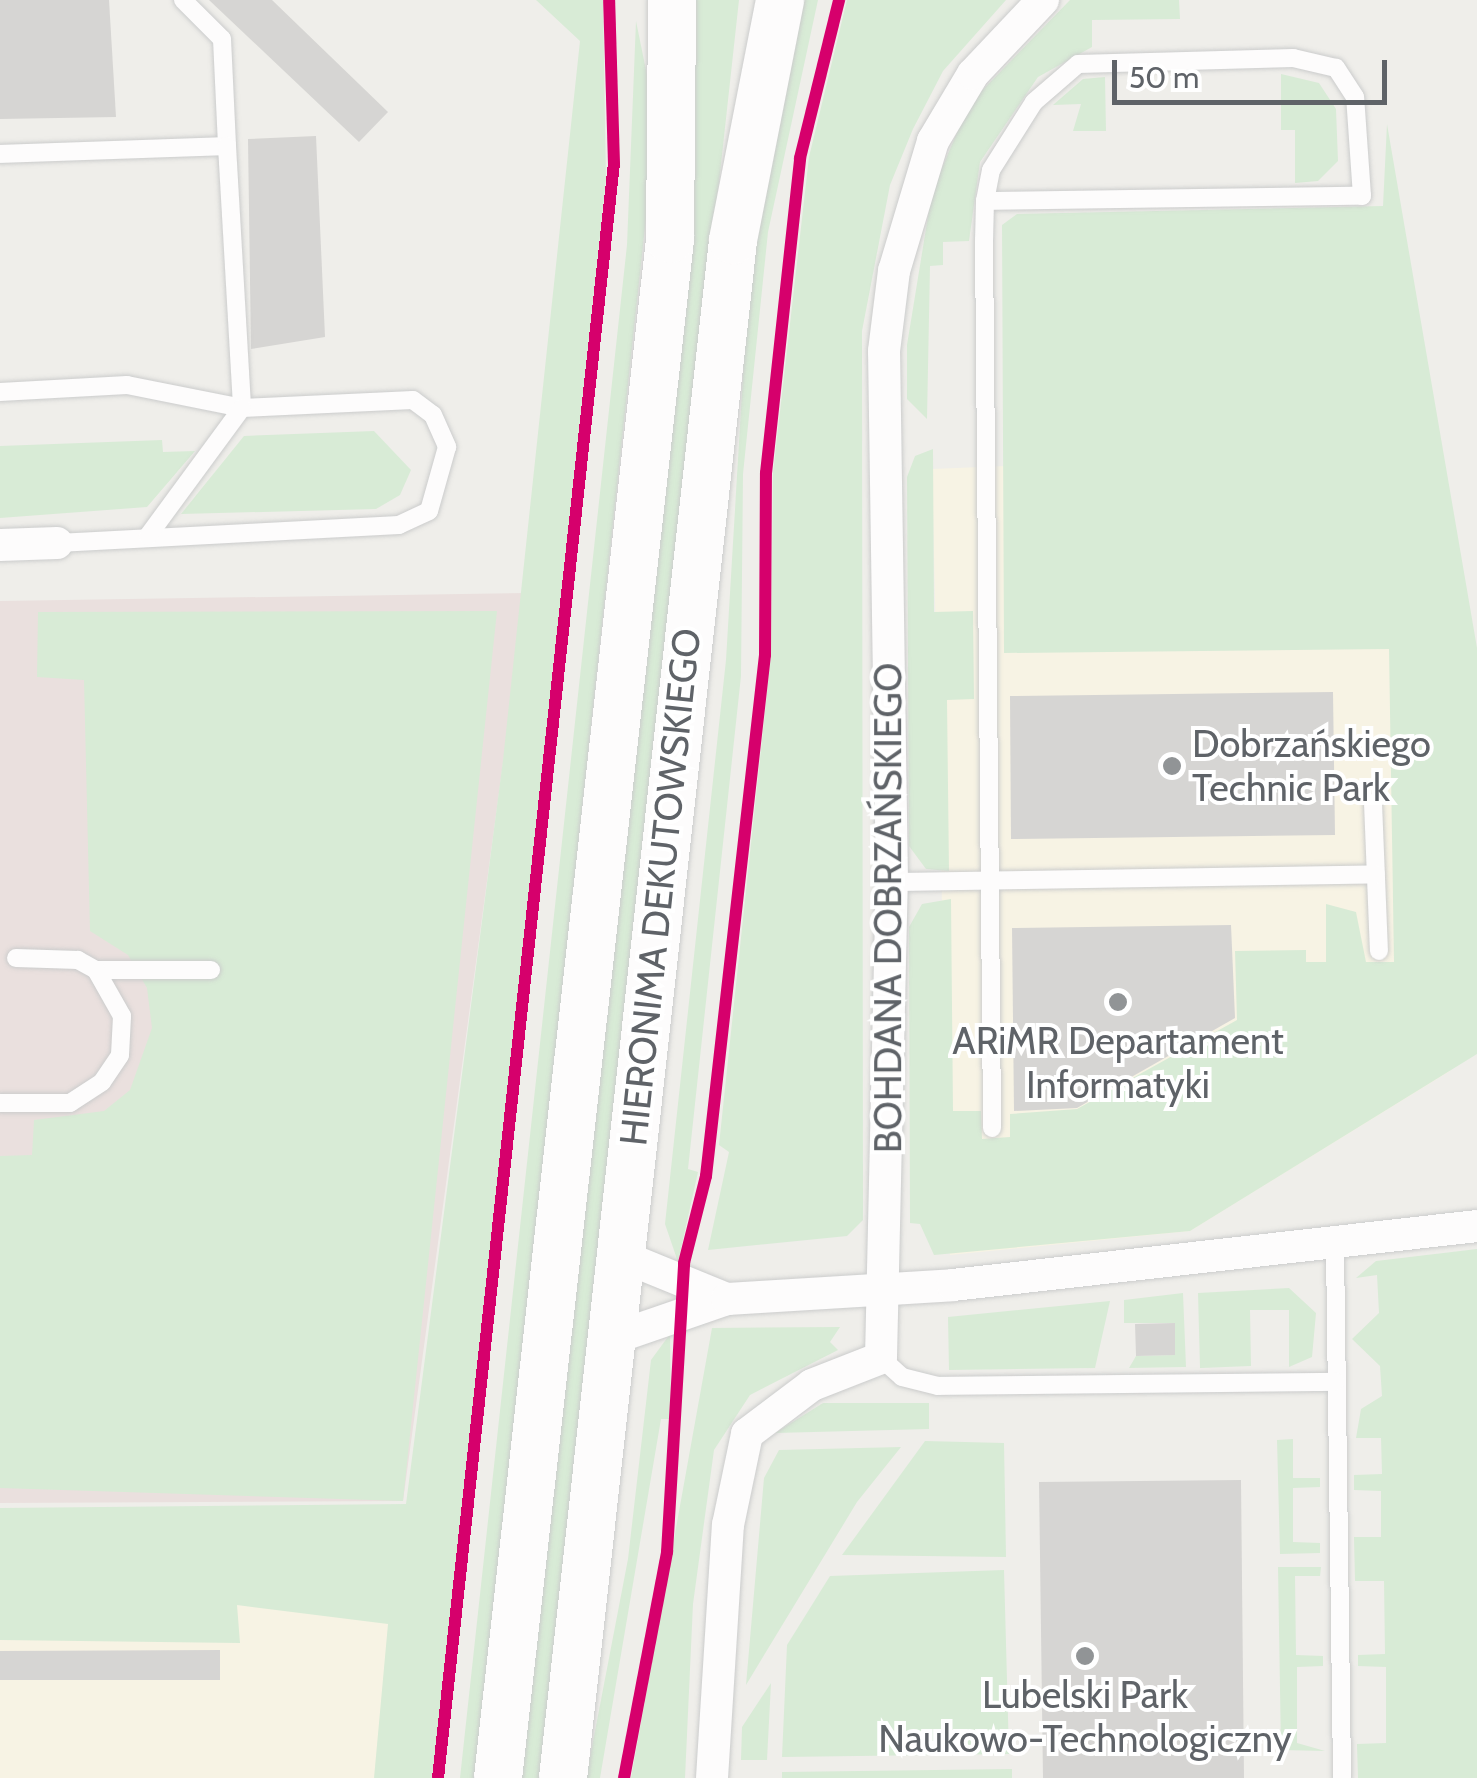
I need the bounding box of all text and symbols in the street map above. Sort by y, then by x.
scale bar [1117,40,1392,102]
text: 50 m [1129,59,1199,96]
street label: HIERONIMA DEKUTOWSKIEGO [610,626,710,1148]
street label: BOHDANA DOBRZAŃSKIEGO [865,663,911,1153]
place label: Dobrzańskiego Technic Park [1192,721,1431,811]
marker: Dobrzańskiego Technic Park [1161,755,1183,777]
marker: ARiMR Departament Informatyki [1107,991,1129,1013]
place label: ARiMR Departament Informatyki [952,1018,1284,1108]
marker: Lubelski Park Naukowo-Technologiczny [1074,1645,1096,1667]
place label: Lubelski Park Naukowo-Technologiczny [878,1672,1292,1762]

